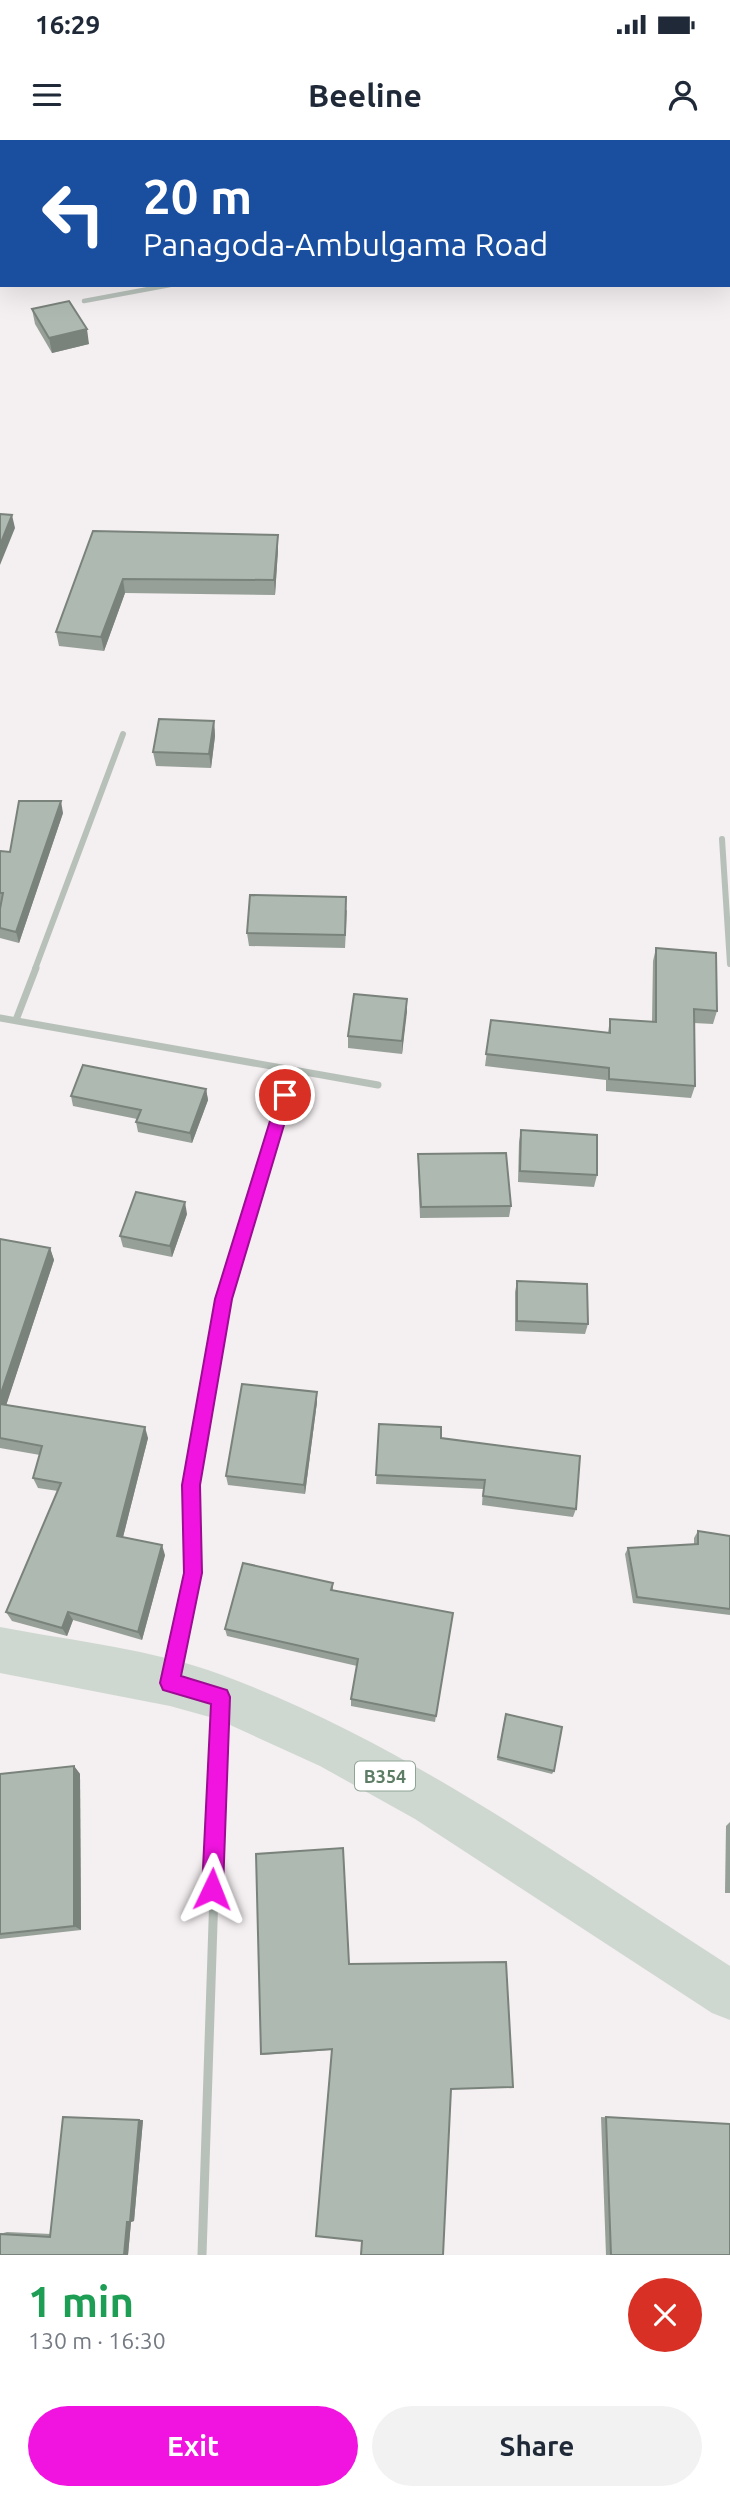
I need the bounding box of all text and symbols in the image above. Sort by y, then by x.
text: 16:29 [35,10,100,39]
icon: menu [28,76,66,114]
icon: person [664,76,702,114]
text: Beeline [308,77,422,113]
icon: left [28,168,119,259]
text: 20 m [143,168,252,223]
text: Panagoda-Ambulgama Road [143,226,548,262]
pin [255,1065,315,1125]
icon: arrive [266,1076,304,1114]
road number: B354 [355,1762,415,1791]
position arrow [175,1852,249,1926]
text: 1 min [28,2278,134,2325]
button: close [628,2278,702,2352]
text: 130 m · 16:30 [28,2328,166,2353]
button: Exit [28,2406,358,2486]
button: Share [372,2406,702,2486]

